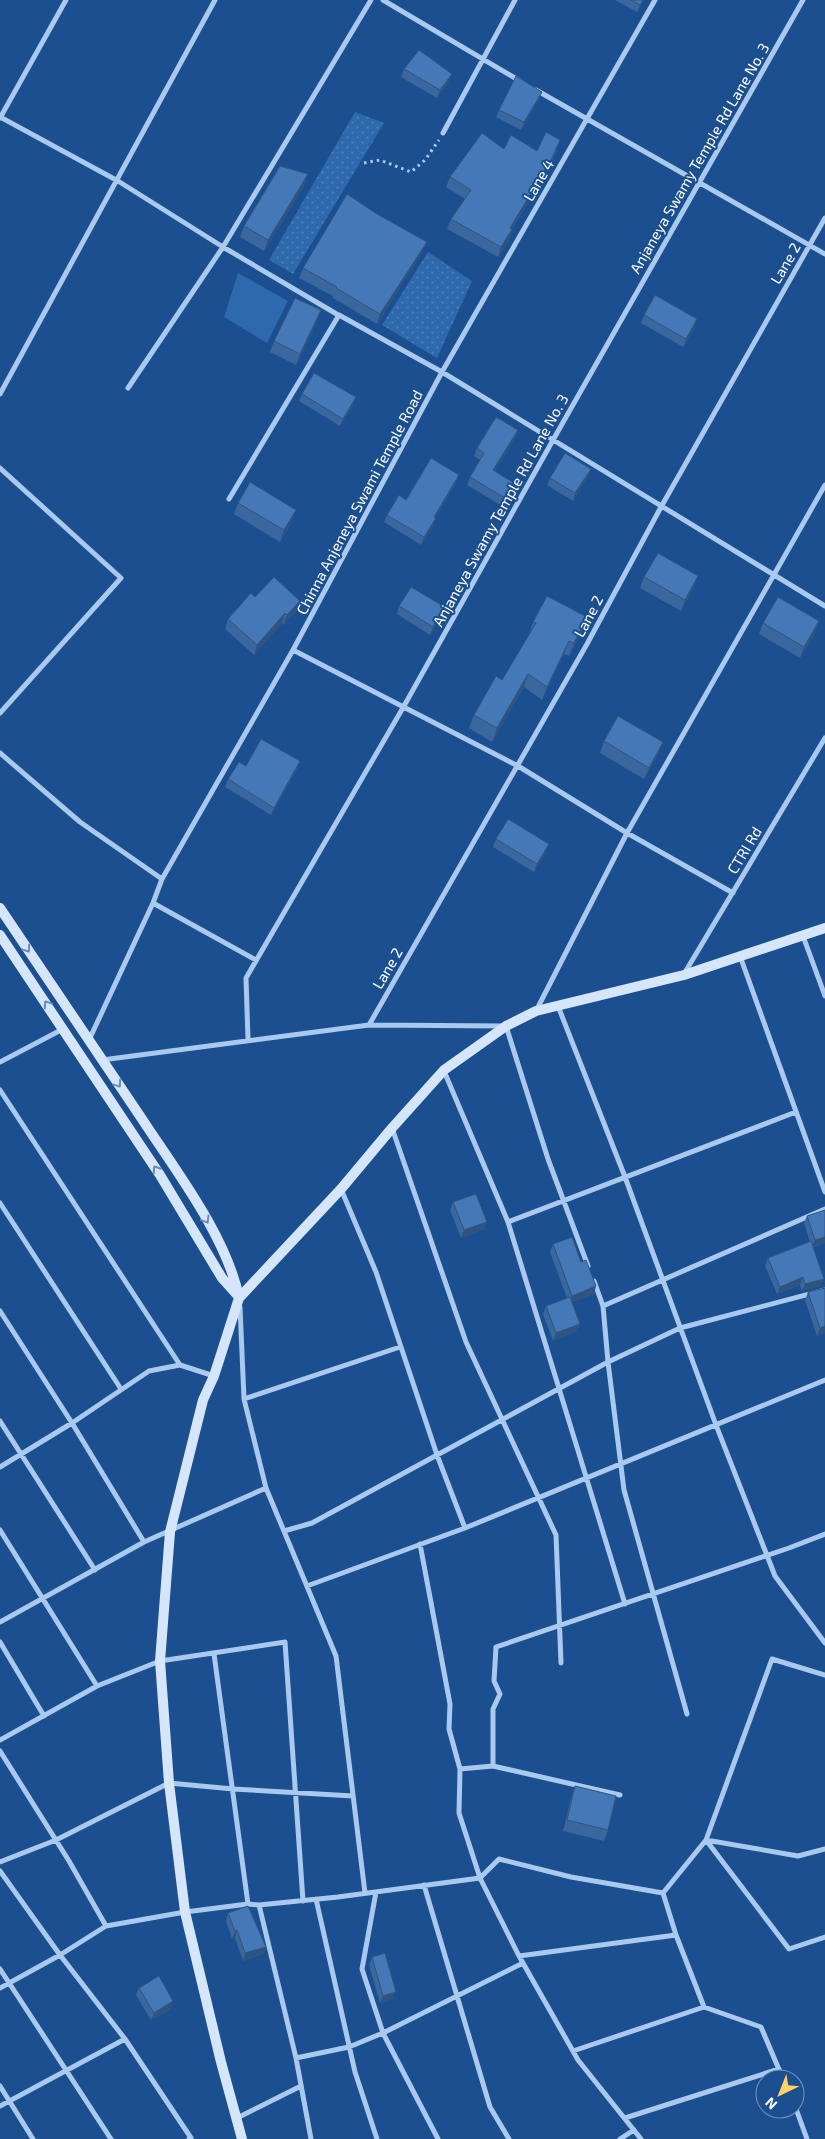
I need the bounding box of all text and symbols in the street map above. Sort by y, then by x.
street label: Anjaneya Swamy Temple Rd Lane No. 3 [625,40,773,277]
street label: Lane 4 [519,156,557,204]
street label: Lane 2 [766,239,804,287]
street label: Chinna Anjeneya Swami Temple Road [292,387,427,618]
street label: Anjaneya Swamy Temple Rd Lane No. 3 [428,391,573,630]
street label: Lane 2 [570,592,606,640]
street label: CTRI Rd [723,823,765,877]
one-way arrow [21,943,30,952]
street label: Lane 2 [368,944,406,992]
one-way arrow [44,1000,53,1010]
one-way arrow [112,1078,121,1087]
one-way arrow [153,1165,162,1174]
one-way arrow [200,1214,210,1223]
north arrow [755,2069,805,2119]
text: N [761,2094,780,2114]

